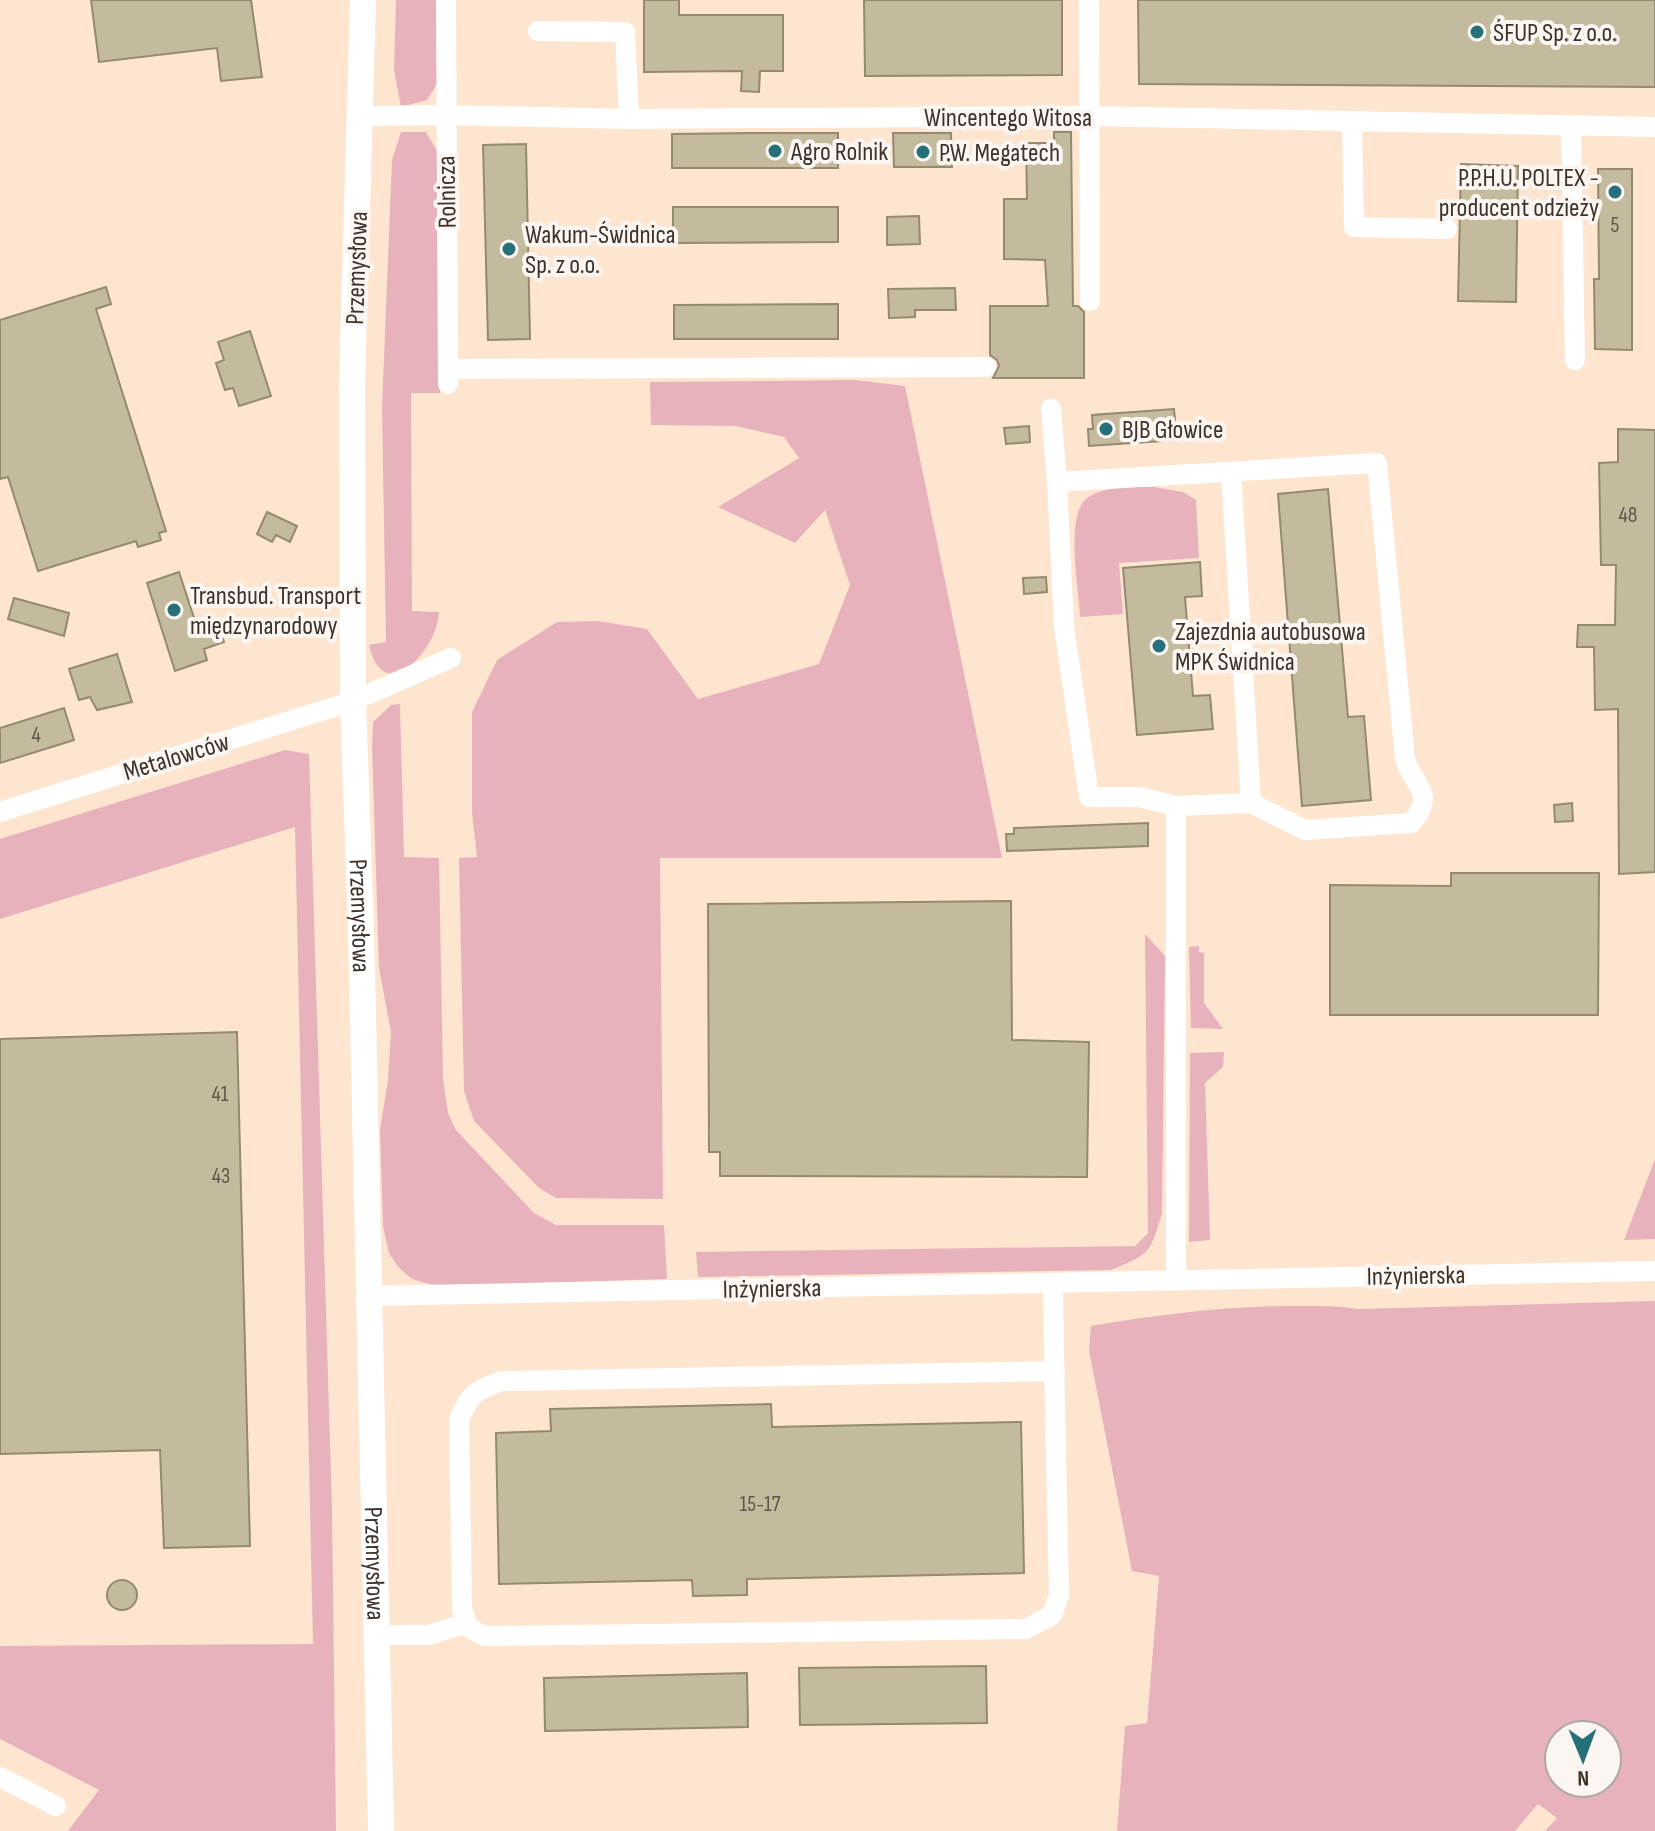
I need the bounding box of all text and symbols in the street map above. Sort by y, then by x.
place label: ŚFUP Sp. z o.o. [1493,18,1617,49]
marker: ŚFUP Sp. z o.o. [1468,23,1486,41]
street label: Wincentego Witosa [924,103,1092,134]
place label: Agro Rolnik [790,137,888,168]
place label: P.W. Megatech [939,138,1060,169]
marker: Agro Rolnik [766,142,784,160]
marker: P.W. Megatech [914,143,932,161]
street label: Rolnicza [431,155,464,229]
place label: P.P.H.U. POLTEX - producent odzieży [1439,163,1599,224]
marker: P.P.H.U. POLTEX - producent odzieży [1606,183,1624,201]
street label: Przemysłowa [340,211,375,325]
house number: 5 [1611,212,1620,239]
place label: Wakum-Świdnica Sp. z o.o. [525,220,676,281]
marker: Wakum-Świdnica Sp. z o.o. [500,240,518,258]
place label: BJB Głowice [1122,415,1223,446]
marker: BJB Głowice [1097,420,1115,438]
house number: 48 [1619,502,1637,529]
place label: Transbud. Transport międzynarodowy [190,581,361,642]
marker: Transbud. Transport międzynarodowy [165,601,183,619]
place label: Zajezdnia autobusowa MPK Świdnica [1175,617,1366,678]
marker: Zajezdnia autobusowa MPK Świdnica [1150,637,1168,655]
house number: 4 [31,722,41,749]
street label: Metalowców [120,727,234,788]
street label: Przemysłowa [342,858,376,973]
house number: 41 [212,1081,229,1108]
house number: 43 [212,1163,230,1190]
street label: Inżynierska [1366,1260,1466,1293]
street label: Inżynierska [722,1273,822,1306]
house number: 15-17 [739,1491,781,1518]
street label: Przemysłowa [357,1506,390,1621]
north arrow [1543,1719,1623,1799]
text: N [1577,1764,1589,1791]

